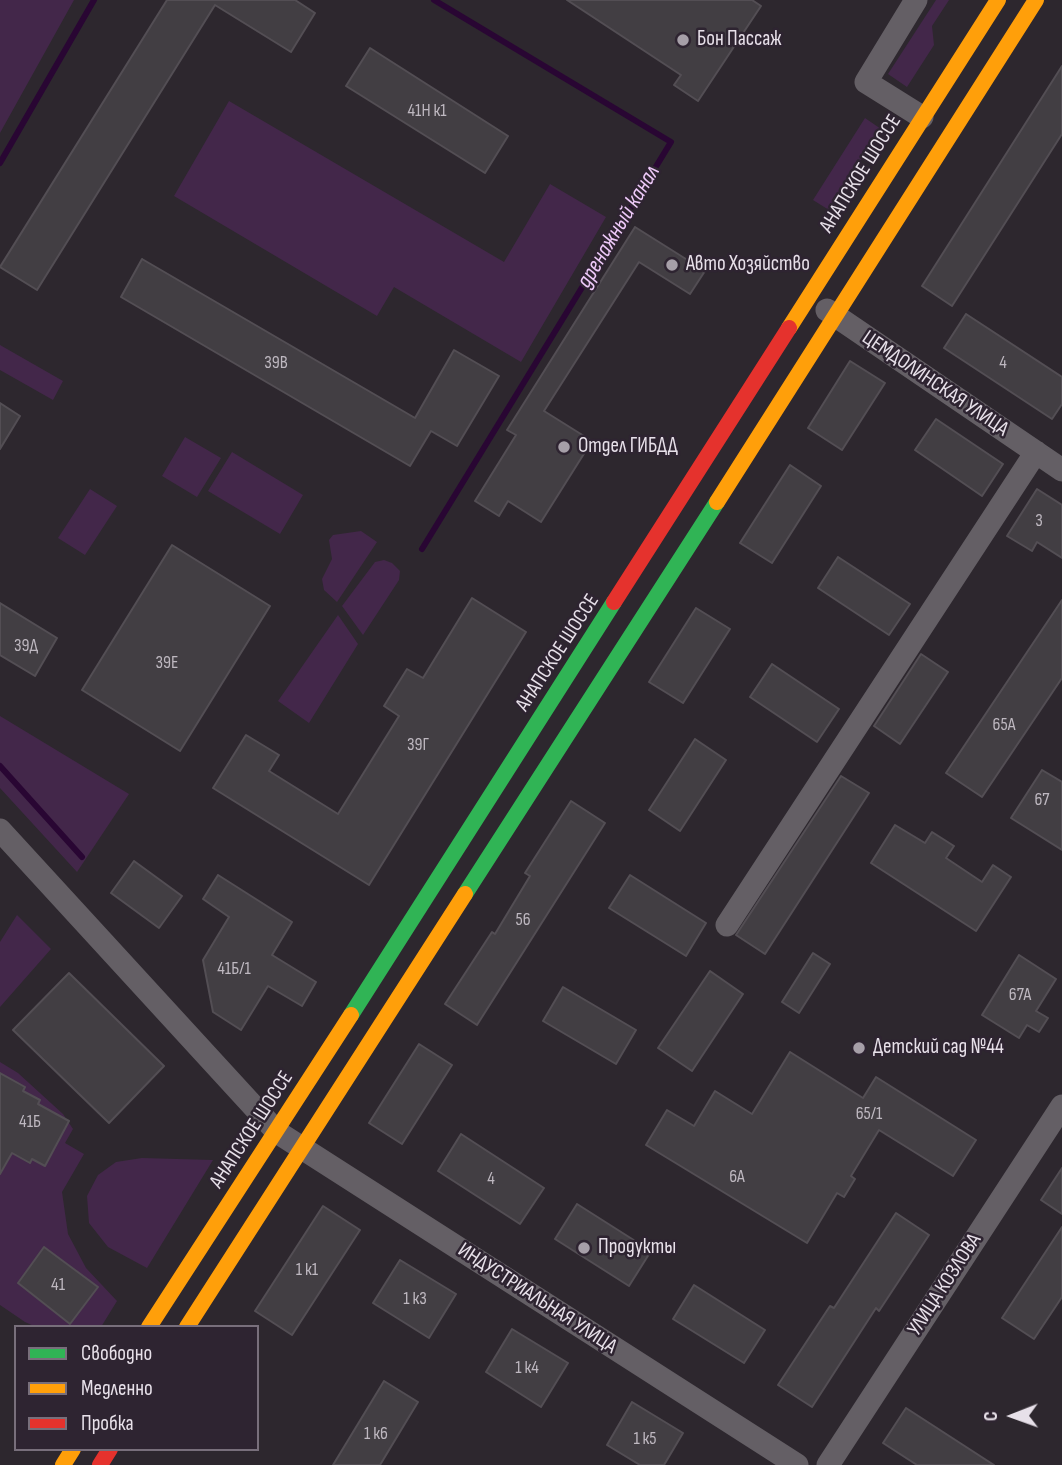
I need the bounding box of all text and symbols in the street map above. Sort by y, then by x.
place label: Бон Пассаж [697,27,782,53]
marker: Бон Пассаж [675,32,691,48]
house number: 41Н к1 [407,100,447,122]
street label: АНАПСКОЕ ШОССЕ [815,110,907,238]
water label: дренажный канал [572,161,666,293]
place label: Авто Хозяйство [686,252,810,278]
marker: Авто Хозяйство [664,257,680,273]
street label: ЦЕМДОЛИНСКАЯ УЛИЦА [857,326,1013,442]
house number: 39В [264,352,288,374]
house number: 4 [999,352,1007,374]
place label: Отдел ГИБДД [578,434,678,460]
marker: Отдел ГИБДД [556,439,572,455]
house number: 3 [1035,510,1043,532]
street label: АНАПСКОЕ ШОССЕ [511,590,605,716]
house number: 39Д [14,635,38,657]
house number: 39Е [156,652,178,674]
house number: 65А [993,714,1015,736]
house number: 39Г [407,734,429,756]
house number: 67 [1034,789,1050,811]
house number: 56 [515,909,531,931]
house number: 41Б/1 [217,958,251,980]
house number: 67А [1009,984,1031,1006]
place label: Детский сад №44 [873,1035,1004,1061]
marker: Детский сад №44 [851,1040,867,1056]
street label: АНАПСКОЕ ШОССЕ [205,1067,299,1193]
house number: 65/1 [856,1103,882,1125]
house number: 41Б [19,1111,41,1133]
house number: 6А [729,1166,745,1188]
house number: 4 [487,1168,495,1190]
street label: УЛИЦА КОЗЛОВА [903,1229,987,1341]
place label: Продукты [598,1235,676,1261]
street label: ИНДУСТРИАЛЬНАЯ УЛИЦА [453,1238,621,1360]
marker: Продукты [576,1240,592,1256]
house number: 1 к1 [296,1259,318,1281]
house number: 41 [51,1274,65,1296]
house number: 1 к3 [403,1288,427,1310]
legend [14,1325,259,1451]
text: Свободно [81,1341,152,1366]
house number: 1 к4 [515,1357,539,1379]
text: Медленно [81,1376,153,1401]
north arrow [978,1381,1048,1451]
text: Пробка [81,1411,134,1436]
text: С [980,1411,1003,1421]
house number: 1 к6 [364,1423,388,1445]
house number: 1 к5 [633,1428,657,1450]

